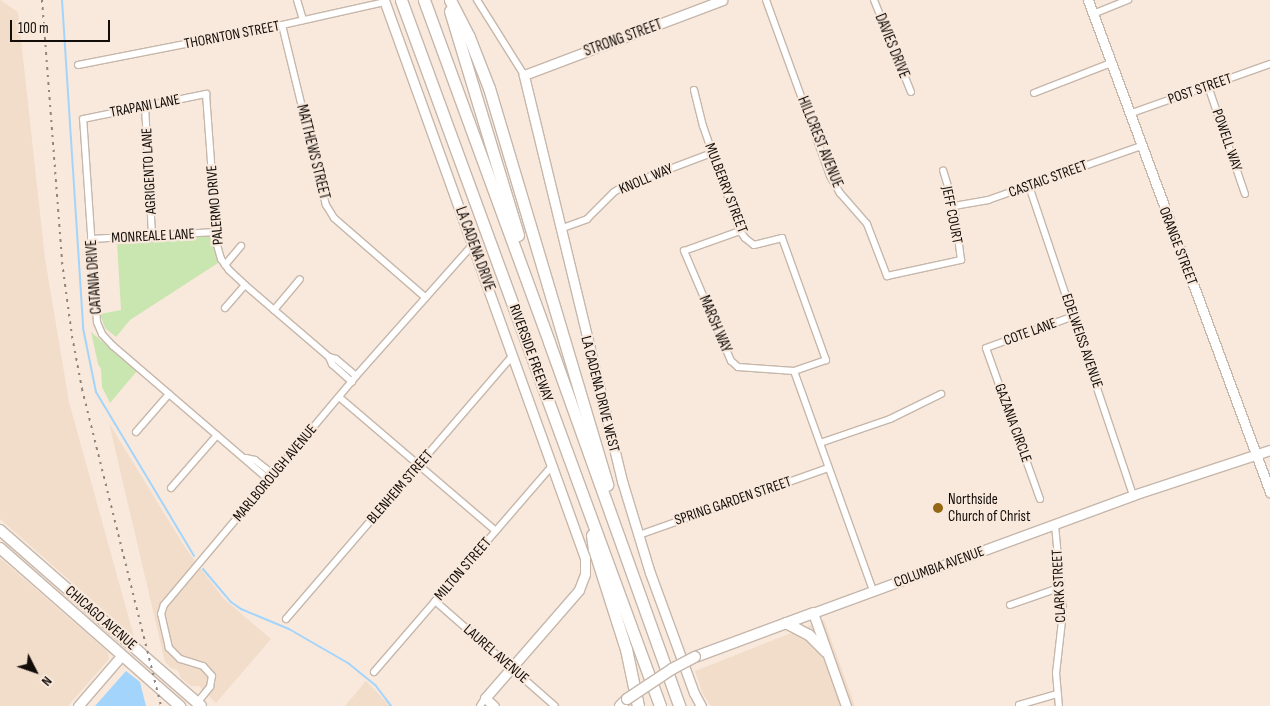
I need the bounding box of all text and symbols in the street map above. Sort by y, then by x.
scale bar [12,10,112,42]
street label: DAVIES DRIVE [871,11,913,81]
street label: STRONG STREET [581,16,665,60]
street label: THORNTON STREET [183,17,281,53]
text: 100 m [18,19,49,38]
street label: POST STREET [1166,70,1234,108]
street label: TRAPANI LANE [109,90,181,122]
street label: HILLCREST AVENUE [794,94,846,190]
street label: MATTHEWS STREET [293,103,333,201]
street label: POWELL WAY [1208,107,1246,173]
street label: AGRIGENTO LANE [138,127,160,215]
street label: MULBERRY STREET [701,141,751,235]
street label: CASTAIC STREET [1006,156,1090,202]
street label: KNOLL WAY [616,160,676,198]
street label: PALERMO DRIVE [203,164,227,246]
street label: JEFF COURT [938,185,966,245]
street label: LA CADENA DRIVE [451,204,499,294]
street label: ORANGE STREET [1155,204,1201,288]
street label: MONREALE LANE [111,225,195,247]
street label: CATANIA DRIVE [82,239,106,315]
street label: EDELWEISS AVENUE [1057,291,1107,391]
street label: MARSH WAY [695,293,735,355]
street label: RIVERSIDE FREEWAY [505,302,557,404]
street label: COTE LANE [1001,314,1059,350]
street label: LA CADENA DRIVE WEST [577,334,623,454]
street label: GAZANIA CIRCLE [990,381,1036,465]
street label: MARLBOROUGH AVENUE [229,421,321,525]
street label: BLENHEIM STREET [363,446,437,528]
street label: SPRING GARDEN STREET [672,473,794,529]
place label: Northside Church of Christ [948,490,1030,525]
marker: Northside Church of Christ [932,502,944,514]
street label: MILTON STREET [431,534,495,604]
street label: COLUMBIA AVENUE [891,542,987,592]
street label: CLARK STREET [1048,549,1070,623]
street label: CHICAGO AVENUE [62,582,140,654]
street label: LAUREL AVENUE [460,621,532,687]
north arrow [10,646,60,696]
text: N [38,673,56,690]

